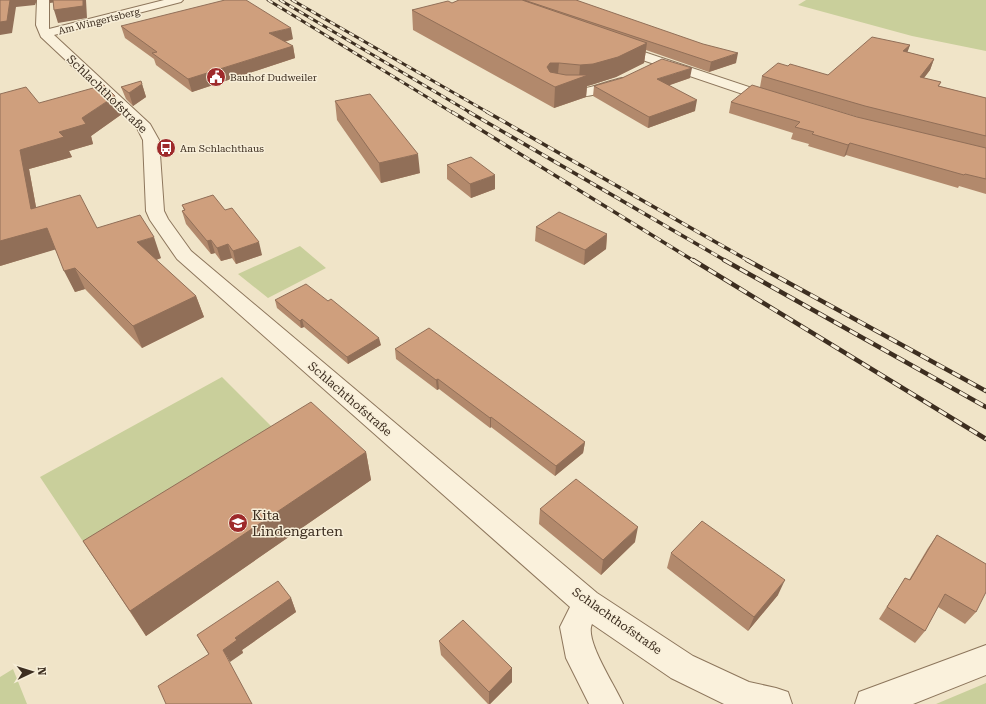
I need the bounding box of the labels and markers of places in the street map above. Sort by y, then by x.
public building icon: Bauhof Dudweiler [205,66,227,88]
place label: Bauhof Dudweiler [230,72,317,83]
bus stop icon: Am Schlachthaus [155,137,177,159]
place label: Am Schlachthaus [180,143,264,154]
place label: Kita Lindengarten [252,507,343,539]
school or university icon: Kita Lindengarten [227,512,249,534]

